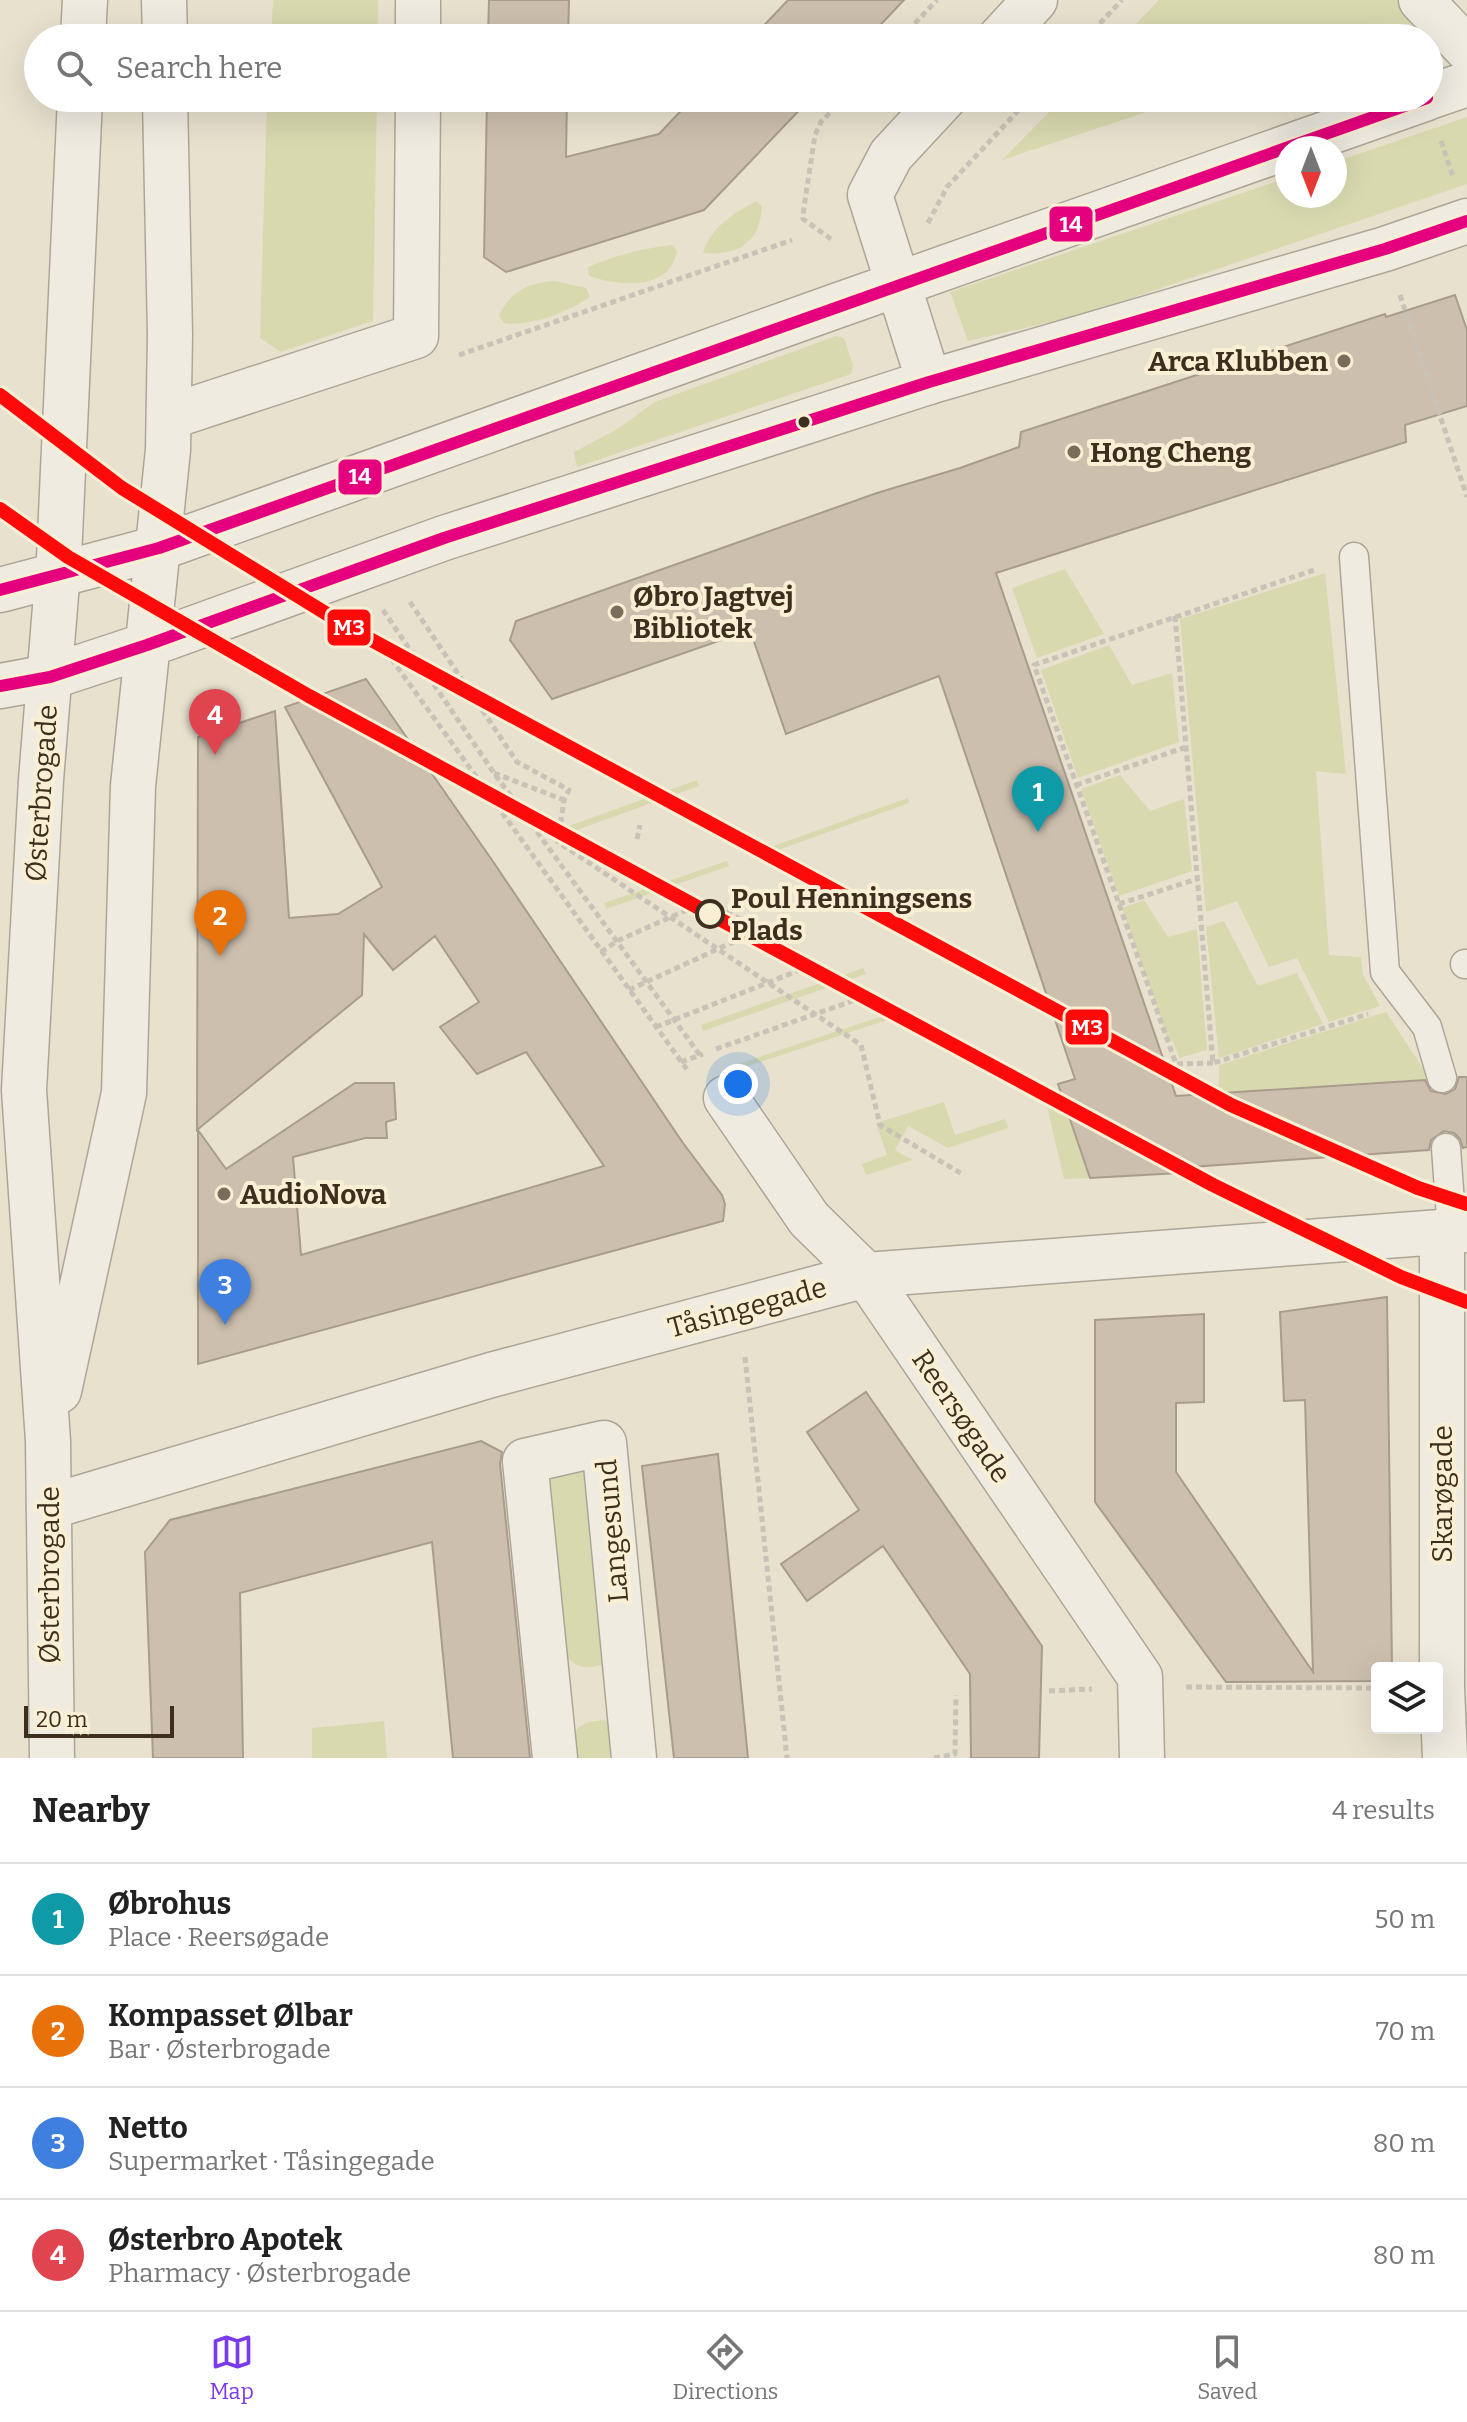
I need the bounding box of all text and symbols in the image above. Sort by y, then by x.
search box [24,24,1443,112]
icon: search [52,46,96,90]
text: Search here [116,50,283,86]
north arrow [1275,136,1347,208]
line badge: 14 [1048,205,1094,243]
text: 14 [1060,211,1083,238]
place label: Arca Klubben [1148,345,1328,378]
marker: Arca Klubben [1335,352,1353,370]
unlabelled marker [796,414,812,430]
place label: Hong Cheng [1090,436,1251,469]
marker: Hong Cheng [1065,443,1083,461]
line badge: 14 [337,458,383,496]
text: 14 [349,463,372,490]
place label: Øbro Jagtvej Bibliotek [633,580,794,645]
marker: Øbro Jagtvej Bibliotek [608,603,626,621]
line badge: M3 [326,608,372,647]
text: M3 [333,614,365,641]
pin: 4 [189,689,241,755]
street label: Østerbrogade [19,703,64,883]
pin: 1 [1012,766,1064,832]
place label: Poul Henningsens Plads [731,882,972,947]
pin: 2 [194,890,246,956]
marker: Poul Henningsens Plads [696,900,724,928]
line badge: M3 [1064,1008,1110,1046]
text: M3 [1071,1014,1103,1041]
your location [718,1064,758,1104]
place label: AudioNova [240,1178,387,1211]
marker: AudioNova [215,1185,233,1203]
pin: 3 [199,1259,251,1325]
street label: Tåsingegade [664,1270,830,1344]
street label: Reersøgade [905,1344,1018,1489]
street label: Skarøgade [1426,1425,1459,1563]
street label: Langesund [590,1458,635,1604]
street label: Østerbrogade [33,1486,66,1664]
map controls [1371,1662,1443,1734]
button: layers [1371,1662,1443,1734]
scale bar [24,1702,174,1738]
text: 20 m [36,1706,87,1733]
text: Nearby [32,1790,150,1831]
text: 4 results [1332,1795,1435,1826]
text: Øbrohus [108,1886,231,1922]
text: 1 [52,1904,64,1935]
text: 50 m [1374,1904,1435,1935]
text: Place · Reersøgade [108,1922,329,1953]
text: Kompasset Ølbar [108,1998,353,2034]
text: 2 [51,2016,65,2047]
text: 70 m [1376,2016,1435,2047]
text: Bar · Østerbrogade [108,2034,331,2065]
text: Netto [108,2110,188,2146]
text: 3 [51,2128,65,2159]
text: 80 m [1373,2128,1435,2159]
text: Supermarket · Tåsingegade [108,2146,435,2177]
text: Østerbro Apotek [108,2222,342,2258]
text: 4 [50,2240,66,2271]
text: 80 m [1373,2240,1435,2271]
text: Pharmacy · Østerbrogade [108,2258,411,2289]
tab: Map [209,2330,254,2405]
tab: Directions [673,2330,778,2405]
tab: Saved [1197,2330,1258,2405]

